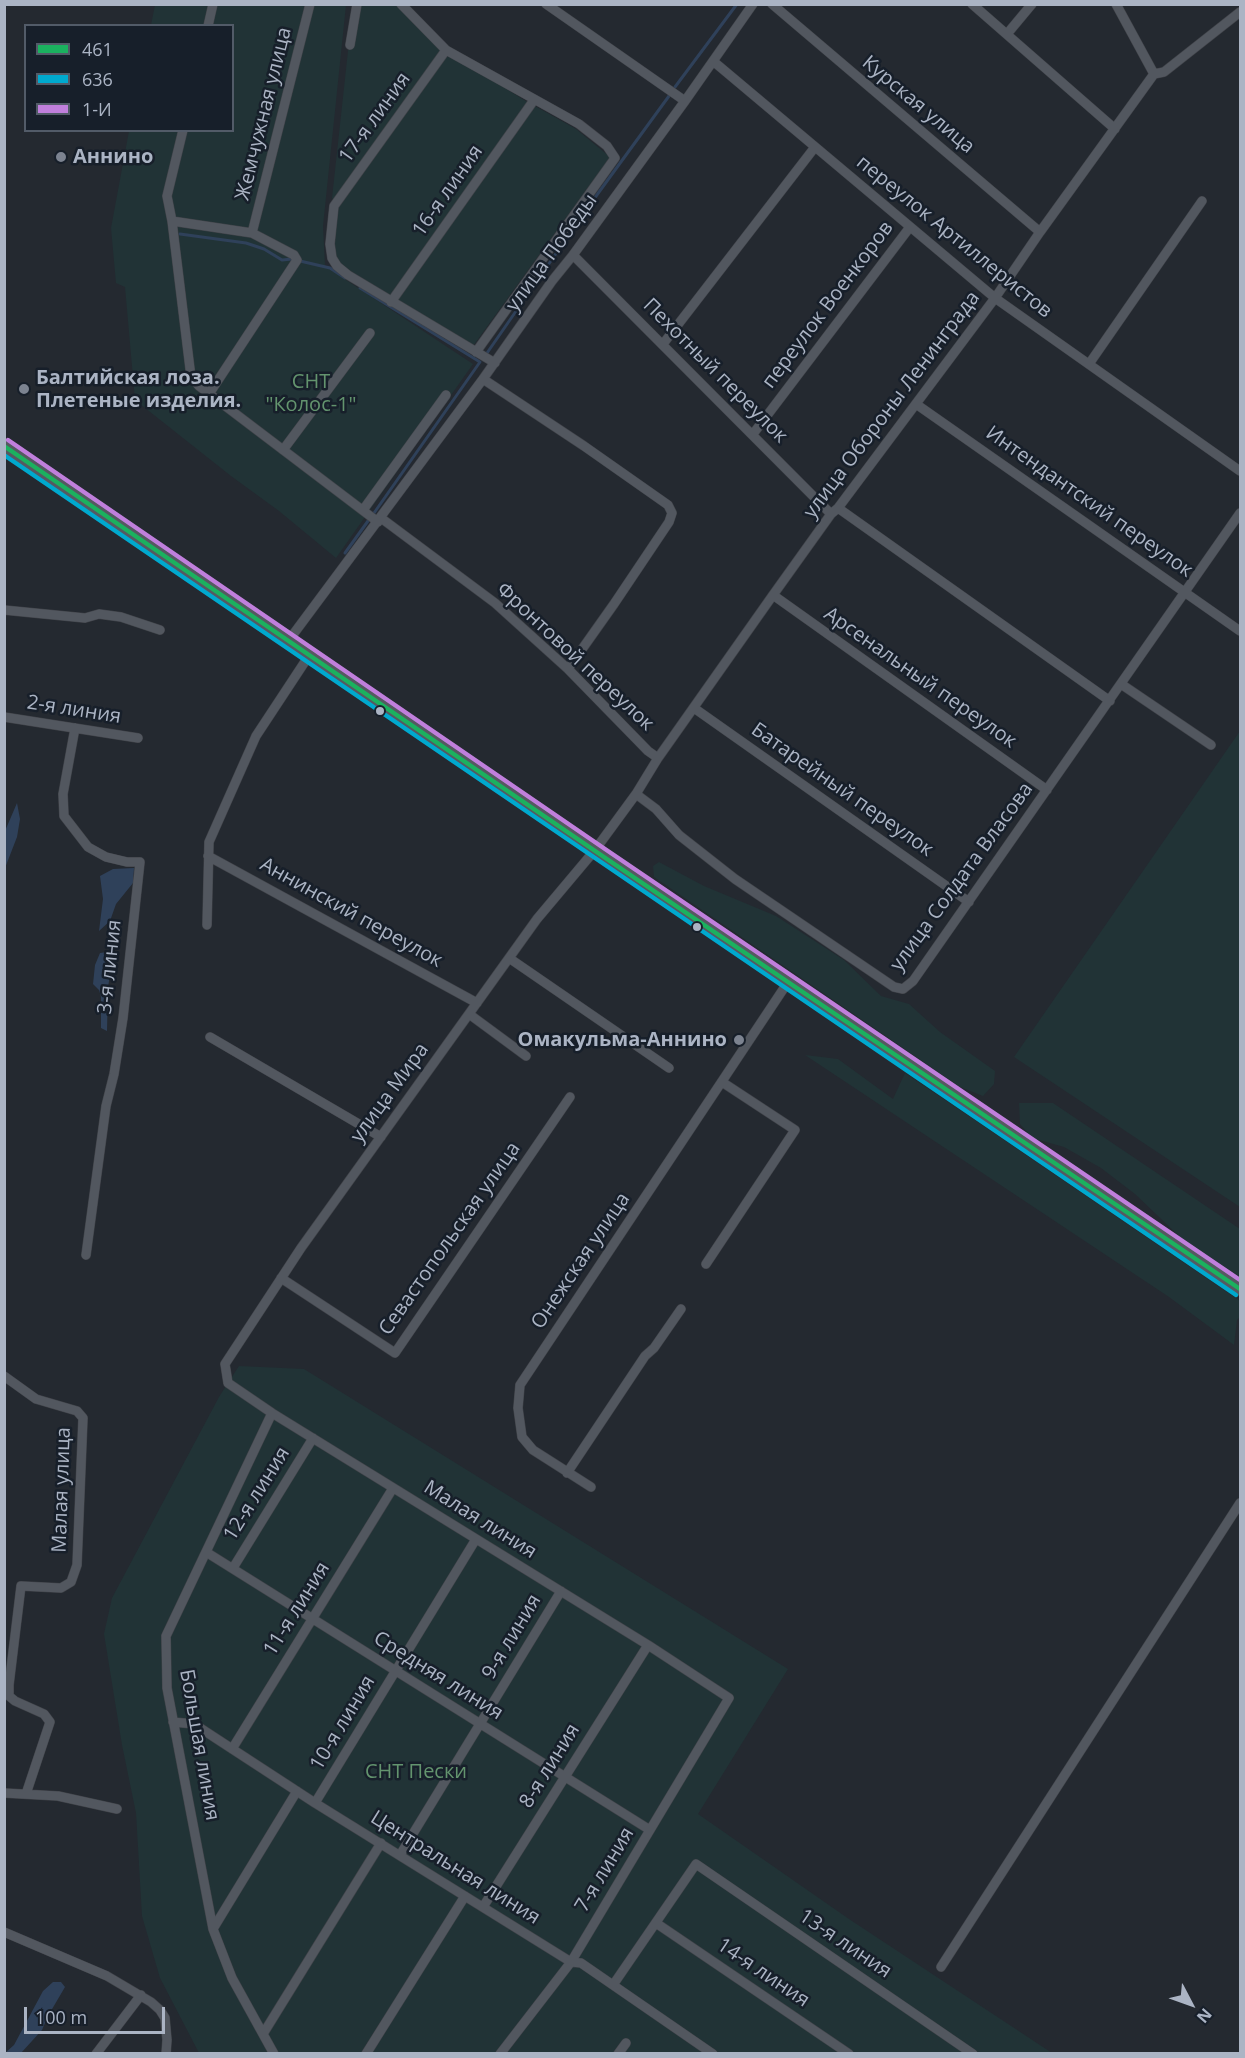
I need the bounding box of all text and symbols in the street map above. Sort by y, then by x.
legend [24,24,234,132]
street label: Жемчужная улица [231,25,297,203]
text: 461 [82,37,113,61]
street label: Курская улица [857,51,979,159]
text: 636 [82,67,113,91]
street label: 17-я линия [334,68,416,168]
text: 1-И [82,97,112,121]
street label: 16-я линия [408,141,488,241]
place label: Аннино [73,145,153,169]
marker: Аннино [54,150,68,164]
street label: переулок Артиллеристов [851,151,1057,323]
street label: улица Победы [501,189,603,317]
street label: переулок Военкоров [757,217,899,393]
street label: улица Обороны Ленинграда [799,287,985,523]
street label: Пехотный переулок [638,294,792,448]
place label: Балтийская лоза. Плетеные изделия. [36,366,241,413]
park label: СНТ "Колос-1" [265,370,357,417]
marker: Балтийская лоза. Плетеные изделия. [17,382,31,396]
street label: Интендантский переулок [981,421,1197,583]
street label: Фронтовой переулок [491,578,659,736]
street label: Арсенальный переулок [819,602,1021,754]
street label: 2-я линия [25,691,123,729]
unlabelled marker [374,705,386,717]
street label: Батарейный переулок [746,718,938,862]
street label: улица Солдата Власова [886,778,1038,976]
street label: Аннинский переулок [256,853,446,973]
street label: 3-я линия [93,919,127,1015]
unlabelled marker [691,921,703,933]
place label: Омакульма-Аннино [517,1028,727,1052]
marker: Омакульма-Аннино [732,1033,746,1047]
street label: улица Мира [346,1039,434,1147]
street label: Севастопольская улица [374,1138,526,1340]
street label: Онежская улица [527,1188,635,1334]
street label: Малая улица [48,1427,76,1553]
street label: 12-я линия [219,1443,295,1545]
street label: Малая линия [419,1476,541,1564]
street label: 11-я линия [259,1558,335,1660]
street label: 9-я линия [477,1590,547,1684]
street label: Средняя линия [369,1627,507,1725]
street label: Большая линия [174,1667,224,1823]
street label: 10-я линия [305,1671,381,1775]
street label: 8-я линия [515,1719,585,1813]
park label: СНТ Пески [365,1760,467,1784]
street label: Центральная линия [366,1806,544,1930]
street label: 7-я линия [570,1823,640,1917]
street label: 13-я линия [794,1904,896,1984]
street label: 14-я линия [712,1933,814,2013]
north arrow [1161,1974,1221,2034]
scale bar [27,1995,168,2033]
text: N [1192,2004,1217,2028]
text: 100 m [35,2005,87,2029]

